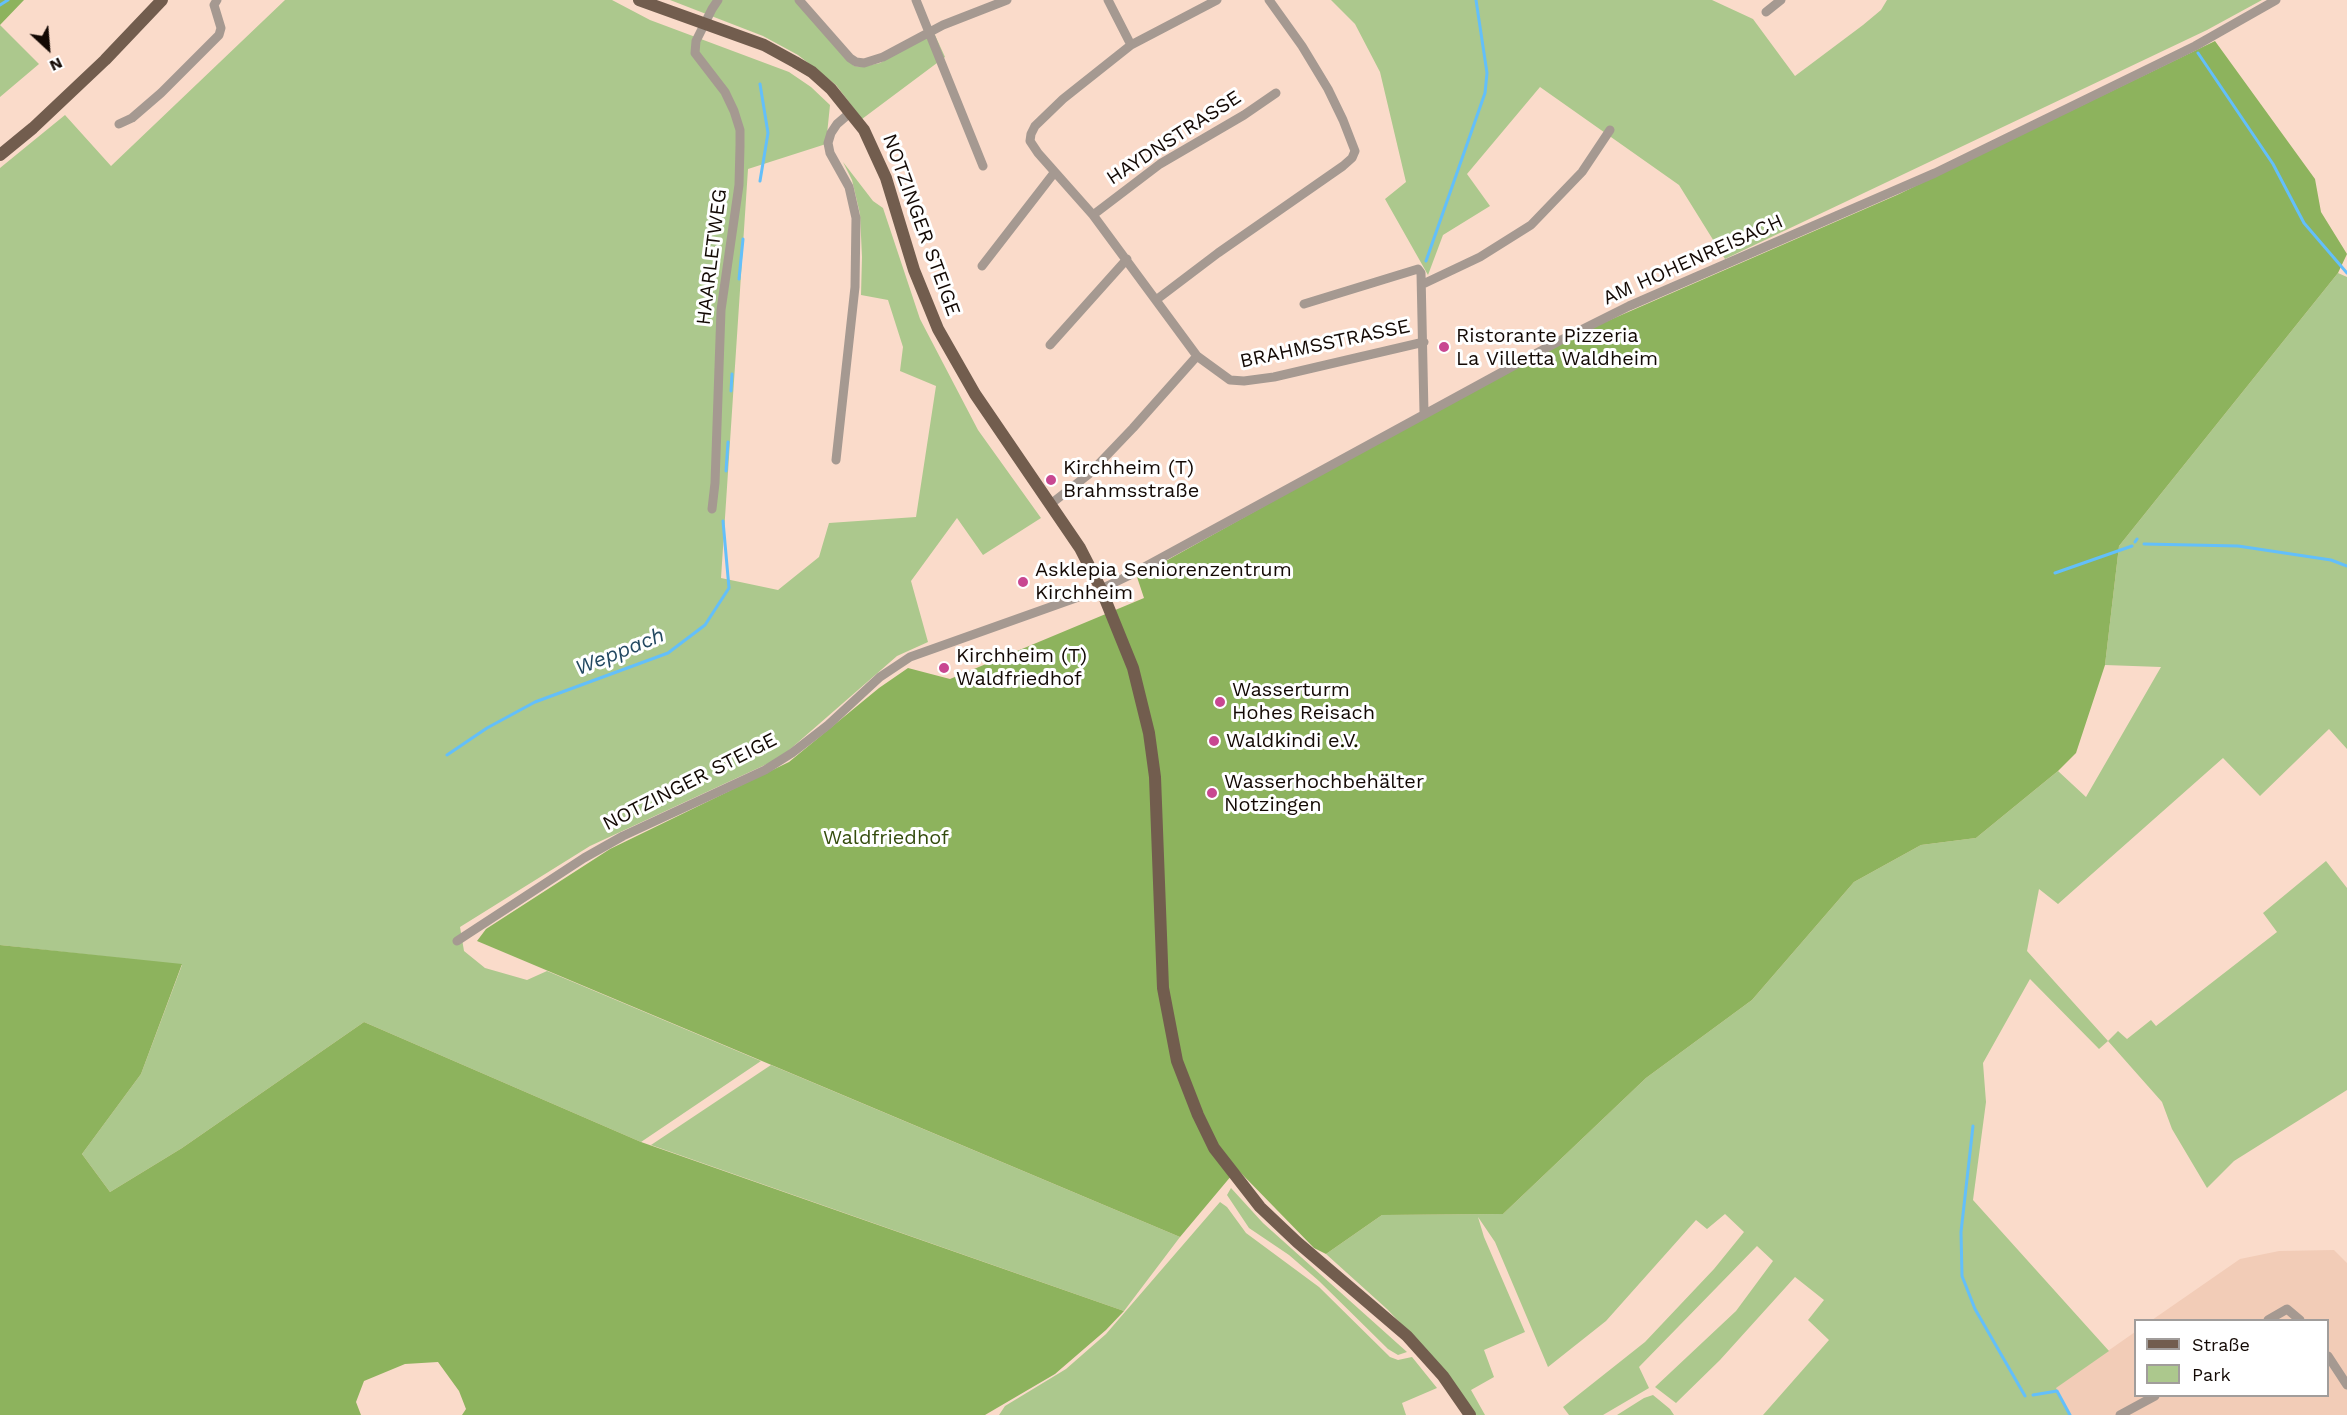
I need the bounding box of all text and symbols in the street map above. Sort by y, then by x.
north arrow [18,18,78,78]
text: N [47,53,66,76]
street label: HAYDNSTRASSE [1102,86,1246,190]
street label: NOTZINGER STEIGE [877,131,965,319]
street label: HAARLETWEG [692,187,732,327]
street label: AM HOHENREISACH [1599,209,1787,311]
street label: BRAHMSSTRASSE [1238,314,1412,374]
place label: Ristorante Pizzeria La Villetta Waldheim [1456,324,1658,371]
marker: Ristorante Pizzeria La Villetta Waldheim [1437,340,1451,354]
place label: Kirchheim (T) Brahmsstraße [1063,456,1199,503]
marker: Kirchheim (T) Brahmsstraße [1044,473,1058,487]
place label: Asklepia Seniorenzentrum Kirchheim [1035,558,1292,605]
marker: Asklepia Seniorenzentrum Kirchheim [1016,575,1030,589]
water label: Weppach [572,623,668,681]
place label: Kirchheim (T) Waldfriedhof [956,644,1087,691]
marker: Kirchheim (T) Waldfriedhof [937,661,951,675]
place label: Wasserturm Hohes Reisach [1232,678,1375,725]
marker: Wasserturm Hohes Reisach [1213,695,1227,709]
street label: NOTZINGER STEIGE [599,728,781,836]
place label: Waldkindi e.V. [1226,729,1359,753]
marker: Waldkindi e.V. [1207,734,1221,748]
place label: Wasserhochbehälter Notzingen [1224,770,1424,817]
marker: Wasserhochbehälter Notzingen [1205,786,1219,800]
park label: Waldfriedhof [823,826,949,850]
legend [2134,1319,2329,1397]
text: Straße [2192,1334,2250,1355]
text: Park [2192,1364,2231,1385]

